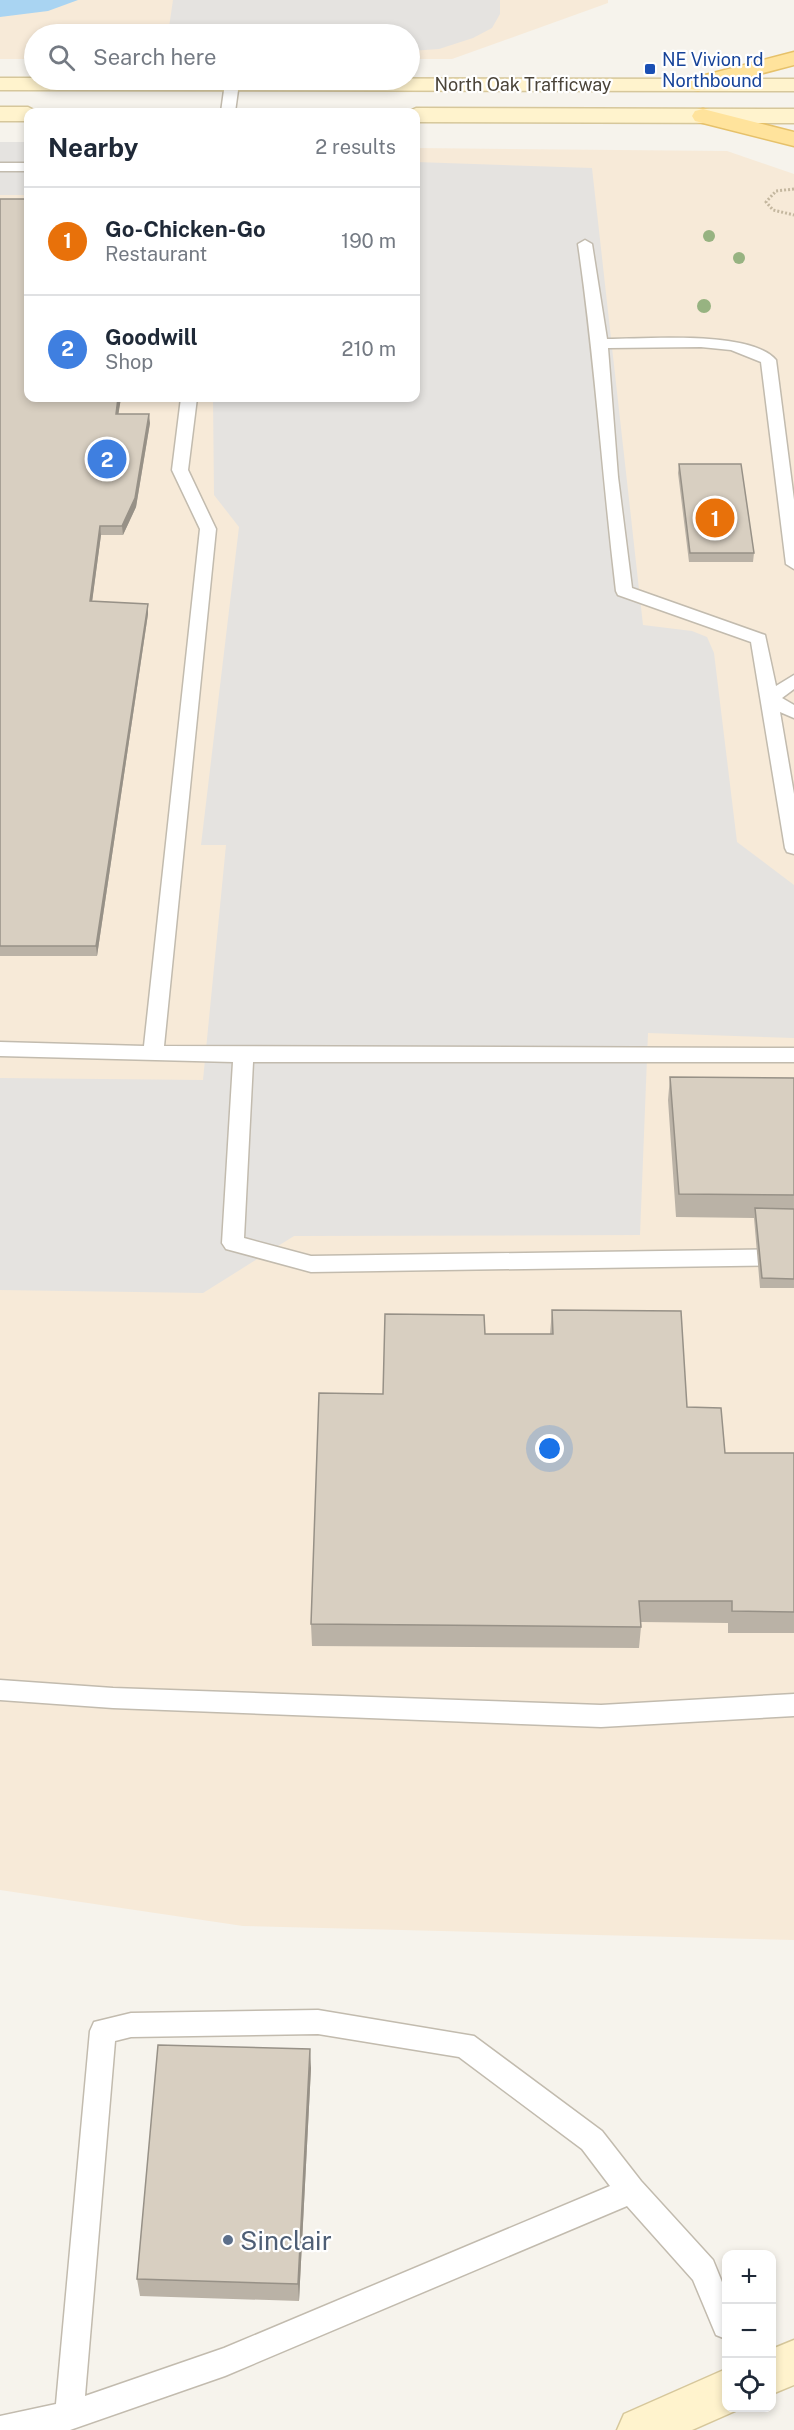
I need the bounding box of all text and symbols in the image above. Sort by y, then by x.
search box [24,24,420,90]
icon: search [45,41,78,74]
text: Search here [93,44,217,70]
place label: NE Vivion rd Northbound [662,49,763,91]
marker: NE Vivion rd Northbound [643,62,657,76]
street label: North Oak Trafficway [435,74,612,95]
text: Nearby [48,132,138,163]
text: 2 results [315,135,396,159]
text: Go-Chicken-Go [105,216,266,242]
text: 1 [63,229,72,253]
text: 190 m [341,229,396,253]
text: Restaurant [105,242,207,266]
text: Goodwill [105,324,198,350]
text: 2 [61,337,74,361]
text: 210 m [342,337,396,361]
text: Shop [105,350,153,374]
pin: 2 [88,436,126,482]
pin: 1 [696,496,734,540]
your location [535,1434,564,1463]
place label: Sinclair [240,2225,332,2256]
marker: Sinclair [221,2233,235,2247]
map controls [722,2250,776,2412]
button: + [722,2250,776,2304]
button: − [722,2304,776,2358]
button: locate [722,2358,776,2412]

